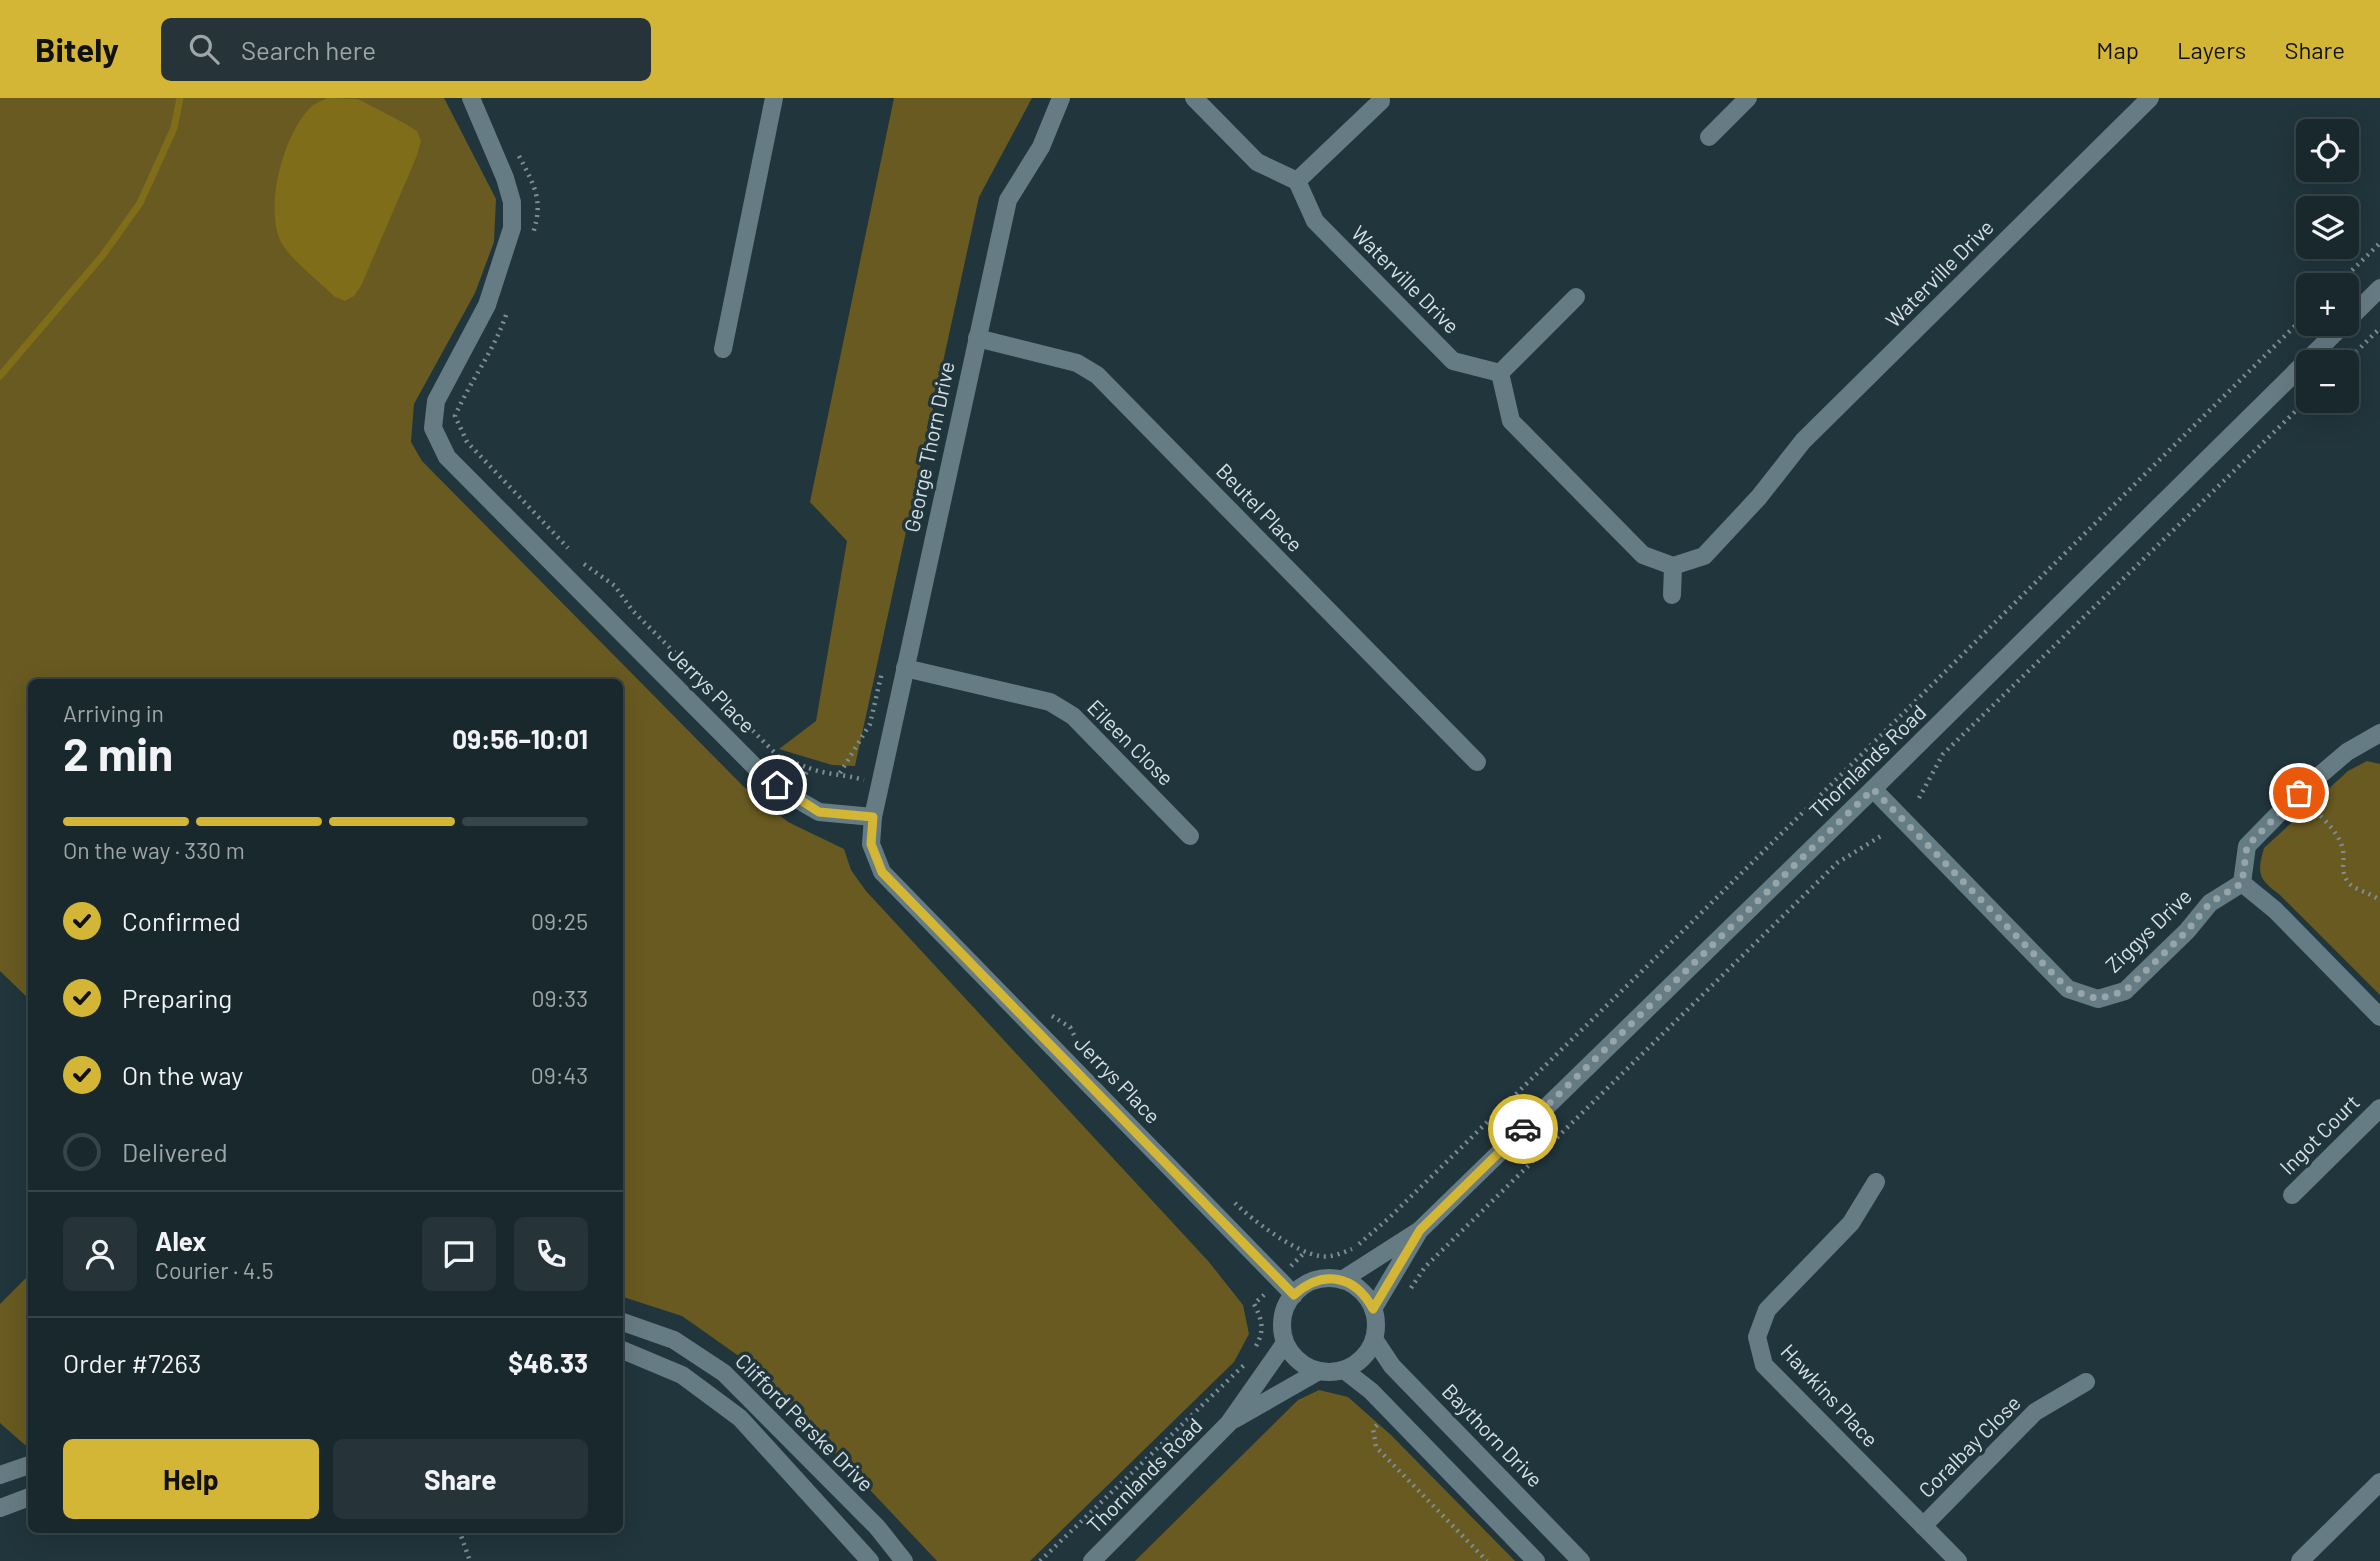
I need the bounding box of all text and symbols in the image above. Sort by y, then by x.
search box [161,18,651,81]
text: Bitely [35,29,119,69]
icon: search [185,30,223,68]
text: Search here [241,34,376,65]
text: Map [2096,35,2139,64]
text: Layers [2177,35,2246,64]
text: Share [2284,35,2345,64]
map controls [2296,119,2359,413]
button: locate [2296,119,2359,182]
button: layers [2296,196,2359,259]
street label: Waterville Drive [1880,214,1998,332]
street label: Waterville Drive [1347,220,1465,338]
button: + [2296,273,2359,336]
button: − [2296,350,2359,413]
street label: George Thorn Drive [898,359,959,534]
street label: Beutel Place [1212,458,1308,556]
street label: Jerrys Place [663,640,761,738]
street label: Eileen Close [1083,694,1179,790]
text: Arriving in [63,699,164,727]
street label: Thornlands Road [1803,699,1930,823]
text: 09:56–10:01 [452,723,588,754]
text: 2 min [63,725,173,780]
pin [747,755,807,815]
pin [2269,763,2329,823]
icon: home [758,766,796,804]
icon: bag [2280,774,2318,812]
text: On the way · 330 m [63,836,245,864]
street label: Ziggys Drive [2100,883,2196,977]
icon: check [63,902,101,940]
text: Confirmed [122,905,241,936]
text: 09:25 [531,907,588,935]
icon: check [63,979,101,1017]
text: Preparing [122,982,232,1013]
text: 09:33 [532,984,588,1012]
street label: Jerrys Place [1070,1030,1166,1128]
icon: check [63,1056,101,1094]
text: On the way [122,1059,243,1090]
text: 09:43 [531,1061,588,1089]
street label: Ingot Court [2274,1089,2364,1179]
courier [1488,1094,1558,1164]
icon: car [1504,1110,1542,1148]
text: Delivered [122,1136,228,1167]
button: person [63,1217,137,1291]
button: chat [422,1217,496,1291]
button: phone [514,1217,588,1291]
text: Alex [155,1225,206,1256]
text: Courier · 4.5 [155,1256,274,1284]
street label: Hawkins Place [1776,1339,1884,1451]
text: Order #7263 [63,1347,201,1378]
text: $46.33 [508,1347,588,1378]
street label: Clifford Perske Drive [731,1348,879,1496]
street label: Baythorn Drive [1438,1378,1548,1492]
street label: Coralbay Close [1913,1390,2025,1502]
street label: Thornlands Road [1081,1412,1207,1538]
button: Help [63,1439,319,1519]
button: Share [333,1439,588,1519]

